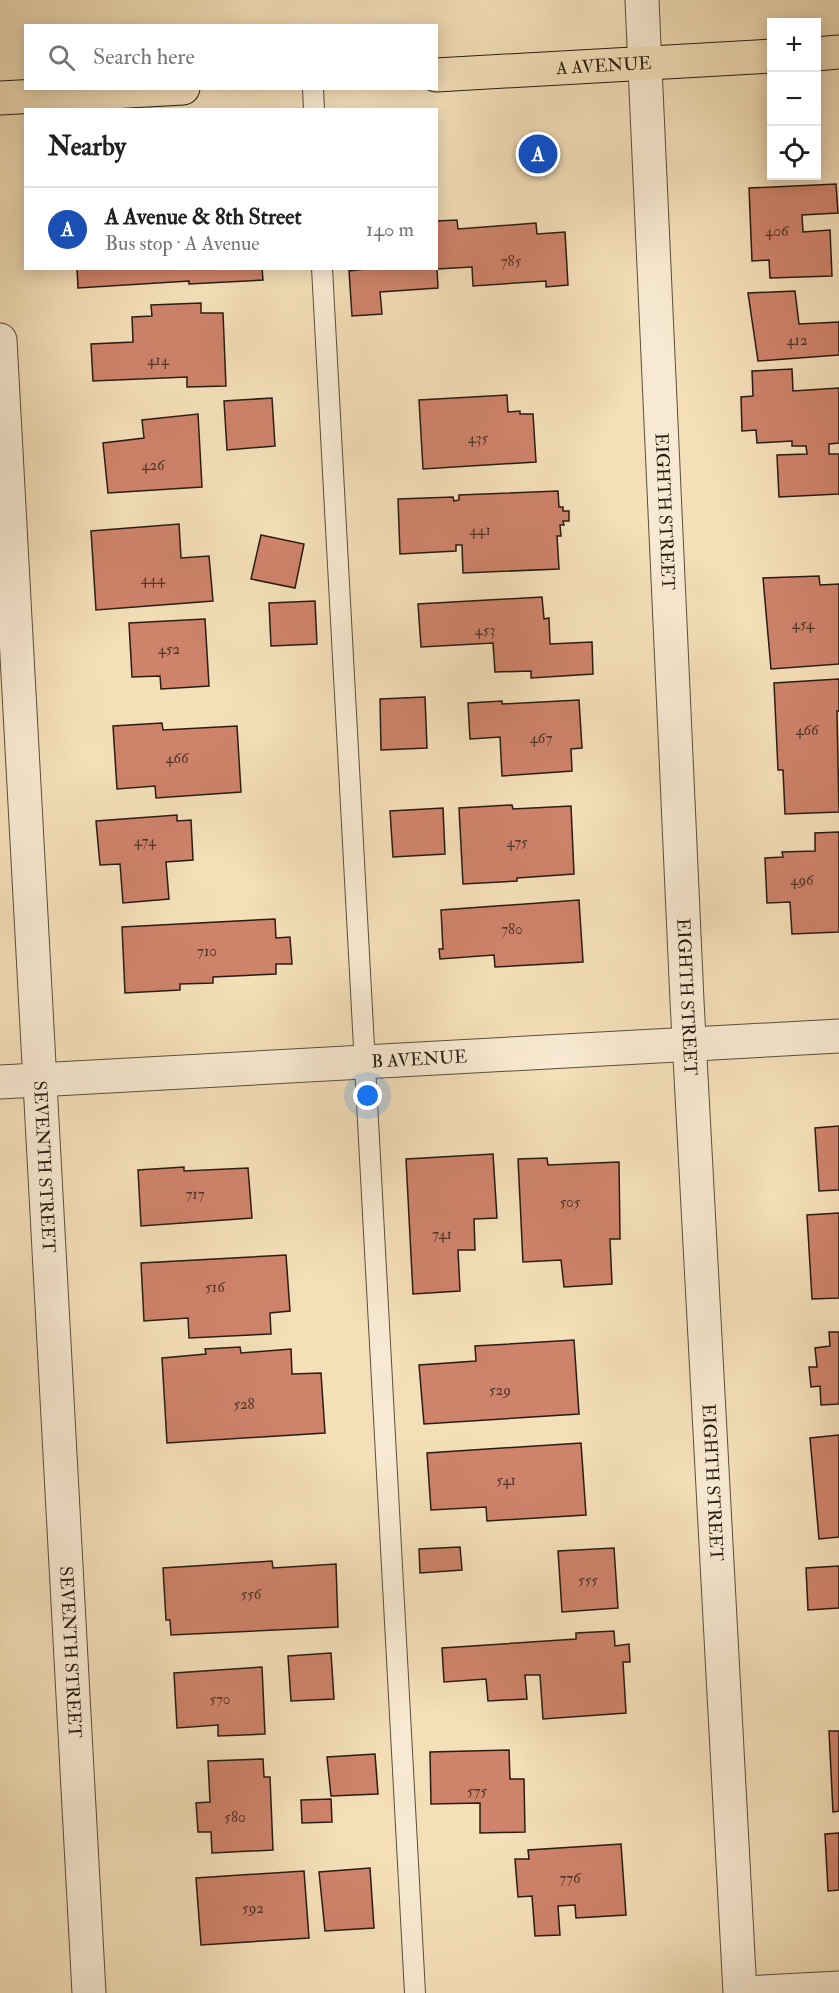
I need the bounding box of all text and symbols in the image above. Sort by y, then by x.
map controls [767,18,821,180]
button: + [767,18,821,72]
search box [24,24,438,90]
icon: search [45,41,78,74]
text: Search here [93,43,195,71]
street label: A AVENUE [554,52,652,80]
button: − [767,72,821,126]
button: locate [767,126,821,180]
text: Nearby [48,131,126,163]
pin: A [518,132,558,176]
text: A Avenue & 8th Street [105,203,302,231]
text: A [61,217,74,242]
text: 140 m [366,217,414,242]
house number: 406 [765,222,790,241]
text: Bus stop · A Avenue [105,231,260,256]
house number: 785 [501,252,522,271]
house number: 412 [786,331,808,350]
house number: 414 [147,351,170,370]
house number: 435 [468,429,489,448]
street label: EIGHTH STREET [649,432,680,591]
house number: 426 [141,456,166,475]
house number: 441 [469,521,491,540]
house number: 444 [141,570,166,589]
house number: 454 [792,615,815,634]
house number: 453 [475,621,495,640]
house number: 452 [158,640,181,659]
house number: 466 [795,721,820,740]
house number: 467 [530,729,552,748]
house number: 466 [165,749,190,768]
house number: 474 [134,832,157,851]
house number: 475 [506,833,528,852]
house number: 496 [790,871,815,890]
street label: EIGHTH STREET [671,918,702,1077]
house number: 780 [501,920,523,939]
house number: 710 [197,942,217,961]
street label: B AVENUE [371,1045,468,1074]
street label: SEVENTH STREET [28,1080,60,1254]
your location [353,1081,382,1110]
house number: 717 [185,1185,205,1204]
house number: 505 [560,1193,581,1212]
house number: 741 [432,1225,452,1244]
house number: 516 [205,1278,226,1297]
house number: 529 [489,1381,511,1400]
house number: 528 [233,1395,255,1414]
street label: EIGHTH STREET [697,1403,728,1562]
house number: 541 [496,1471,516,1490]
street label: SEVENTH STREET [54,1566,86,1739]
house number: 555 [578,1571,598,1590]
house number: 556 [241,1585,263,1604]
house number: 570 [209,1690,231,1709]
house number: 575 [467,1782,487,1801]
house number: 580 [224,1808,246,1827]
house number: 776 [559,1869,582,1888]
house number: 592 [242,1899,264,1918]

